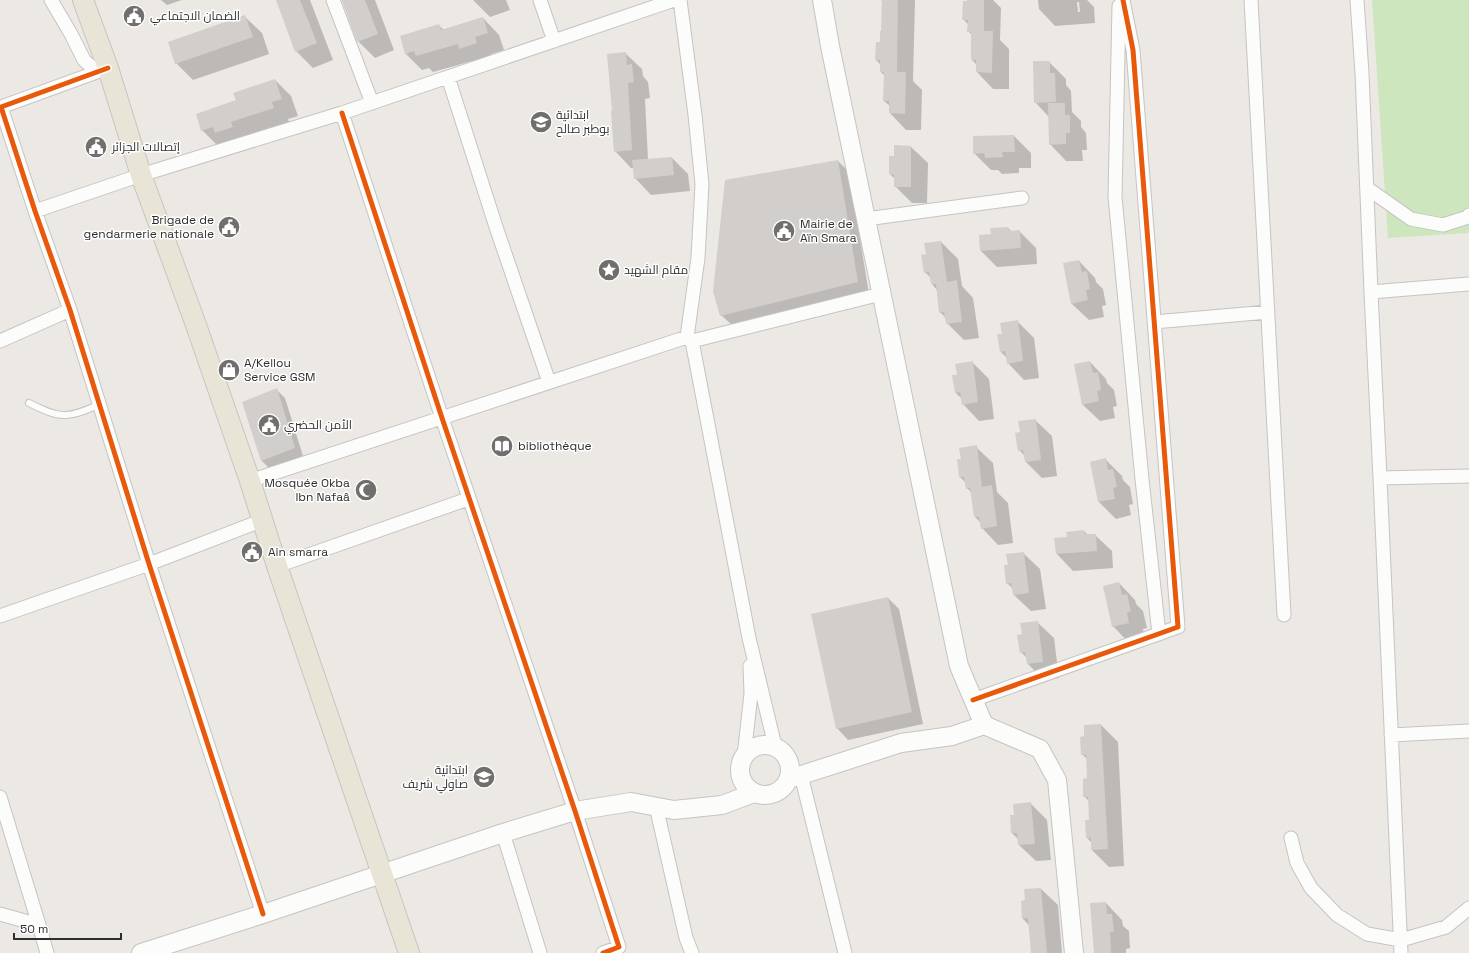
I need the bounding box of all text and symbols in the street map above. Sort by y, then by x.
public building icon: الضمان الاجتماعي [121,3,147,29]
place label: الضمان الاجتماعي [150,8,240,26]
place label: ابتدائية بوطبر صالح [556,107,609,137]
school or university icon: ابتدائية بوطبر صالح [528,109,554,135]
public building icon: إتصالات الجزائر [83,134,109,160]
place label: إتصالات الجزائر [111,139,180,155]
place label: Brigade de gendarmerie nationale [84,212,214,242]
public building icon: Brigade de gendarmerie nationale [216,214,242,240]
place label: Mairie de Aïn Smara [800,216,857,246]
public building icon: Mairie de Aïn Smara [771,218,797,244]
place icon: مقام الشهيد [596,257,622,283]
place label: مقام الشهيد [624,262,688,278]
place label: A/Kellou Service GSM [244,355,315,385]
shop icon: A/Kellou Service GSM [216,357,242,383]
public building icon: الأمن الحضري [256,412,282,438]
place label: الأمن الحضري [284,417,352,435]
library icon: bibliothèque [489,433,515,459]
place label: bibliothèque [518,438,592,454]
place label: Mosquée Okba Ibn Nafaâ [264,475,350,505]
mosque icon: Mosquée Okba Ibn Nafaâ [353,477,379,503]
public building icon: Ain smarra [239,539,265,565]
place label: Ain smarra [268,544,328,560]
place label: ابتدائية صاولي شريف [403,762,468,794]
school or university icon: ابتدائية صاولي شريف [471,764,497,790]
scale bar [14,915,121,941]
text: 50 m [20,921,48,937]

